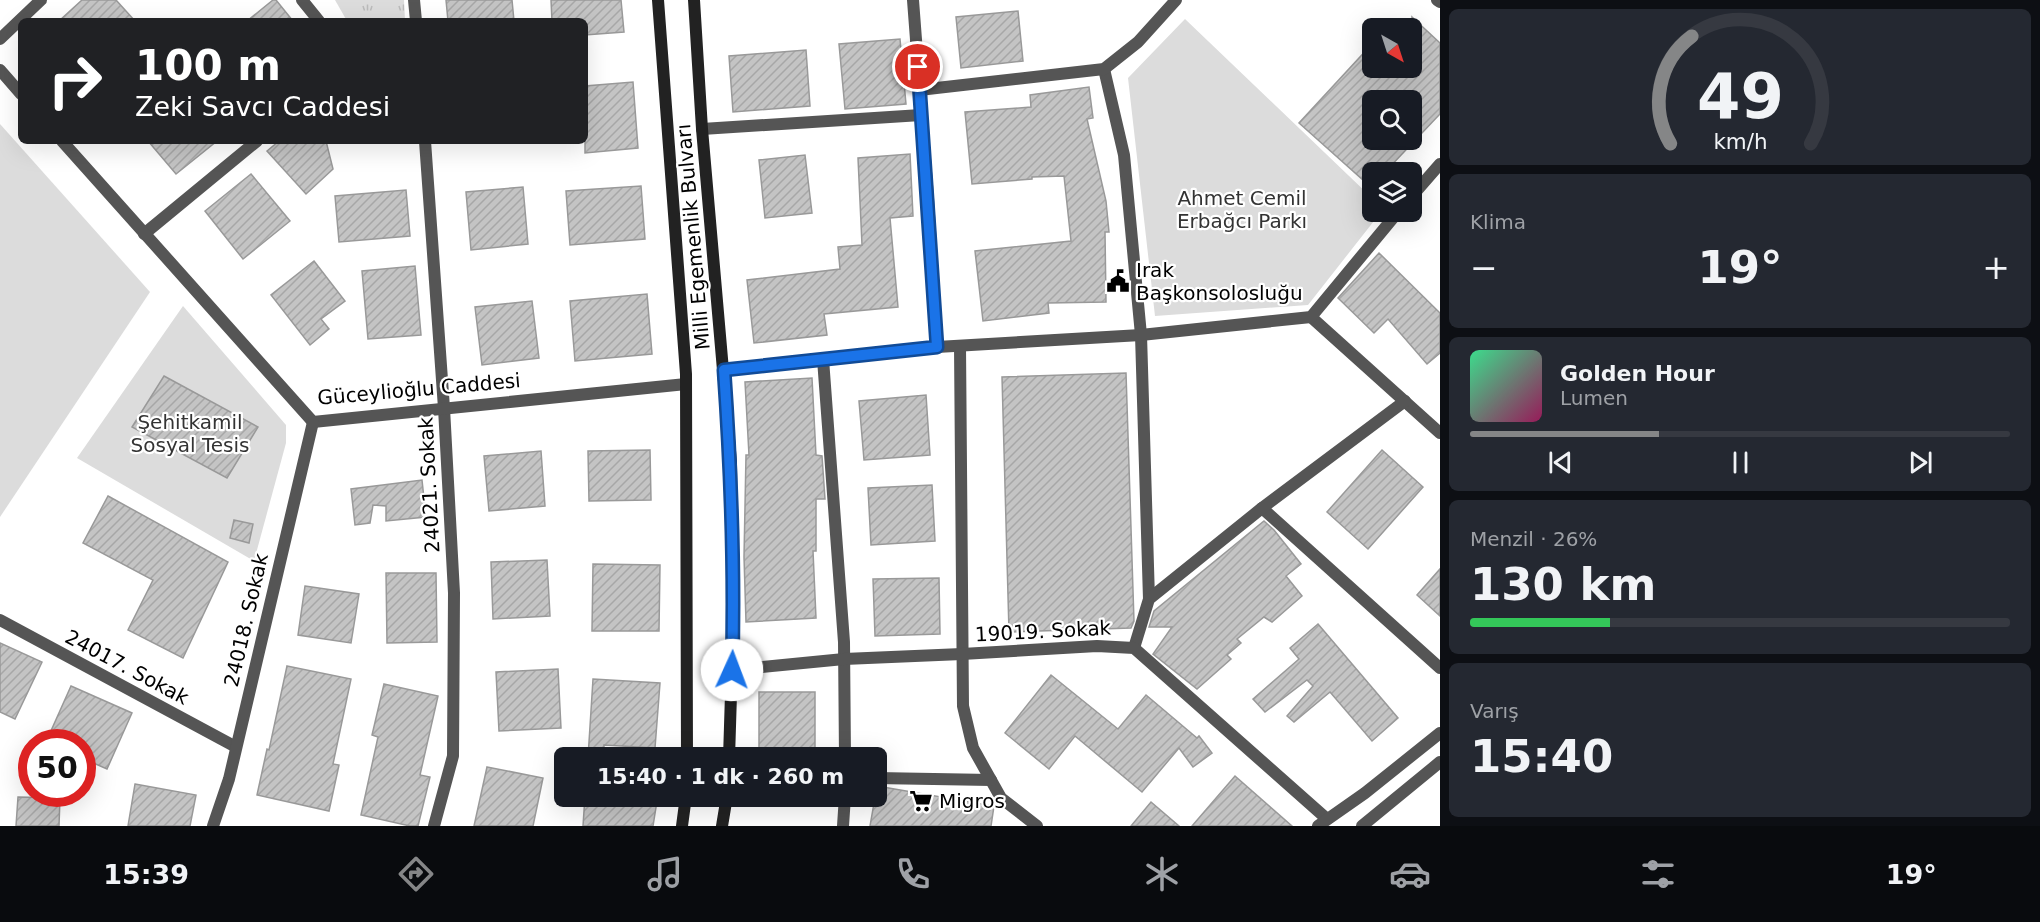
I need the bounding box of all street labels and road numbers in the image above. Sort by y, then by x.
street label: Milli Egemenlik Bulvarı [671,123,715,351]
street label: Güceylioğlu Caddesi [316,368,522,410]
street label: 24021. Sokak [413,416,445,554]
street label: 24018. Sokak [219,550,273,689]
street label: 19019. Sokak [974,615,1112,647]
street label: 24017. Sokak [61,624,193,710]

